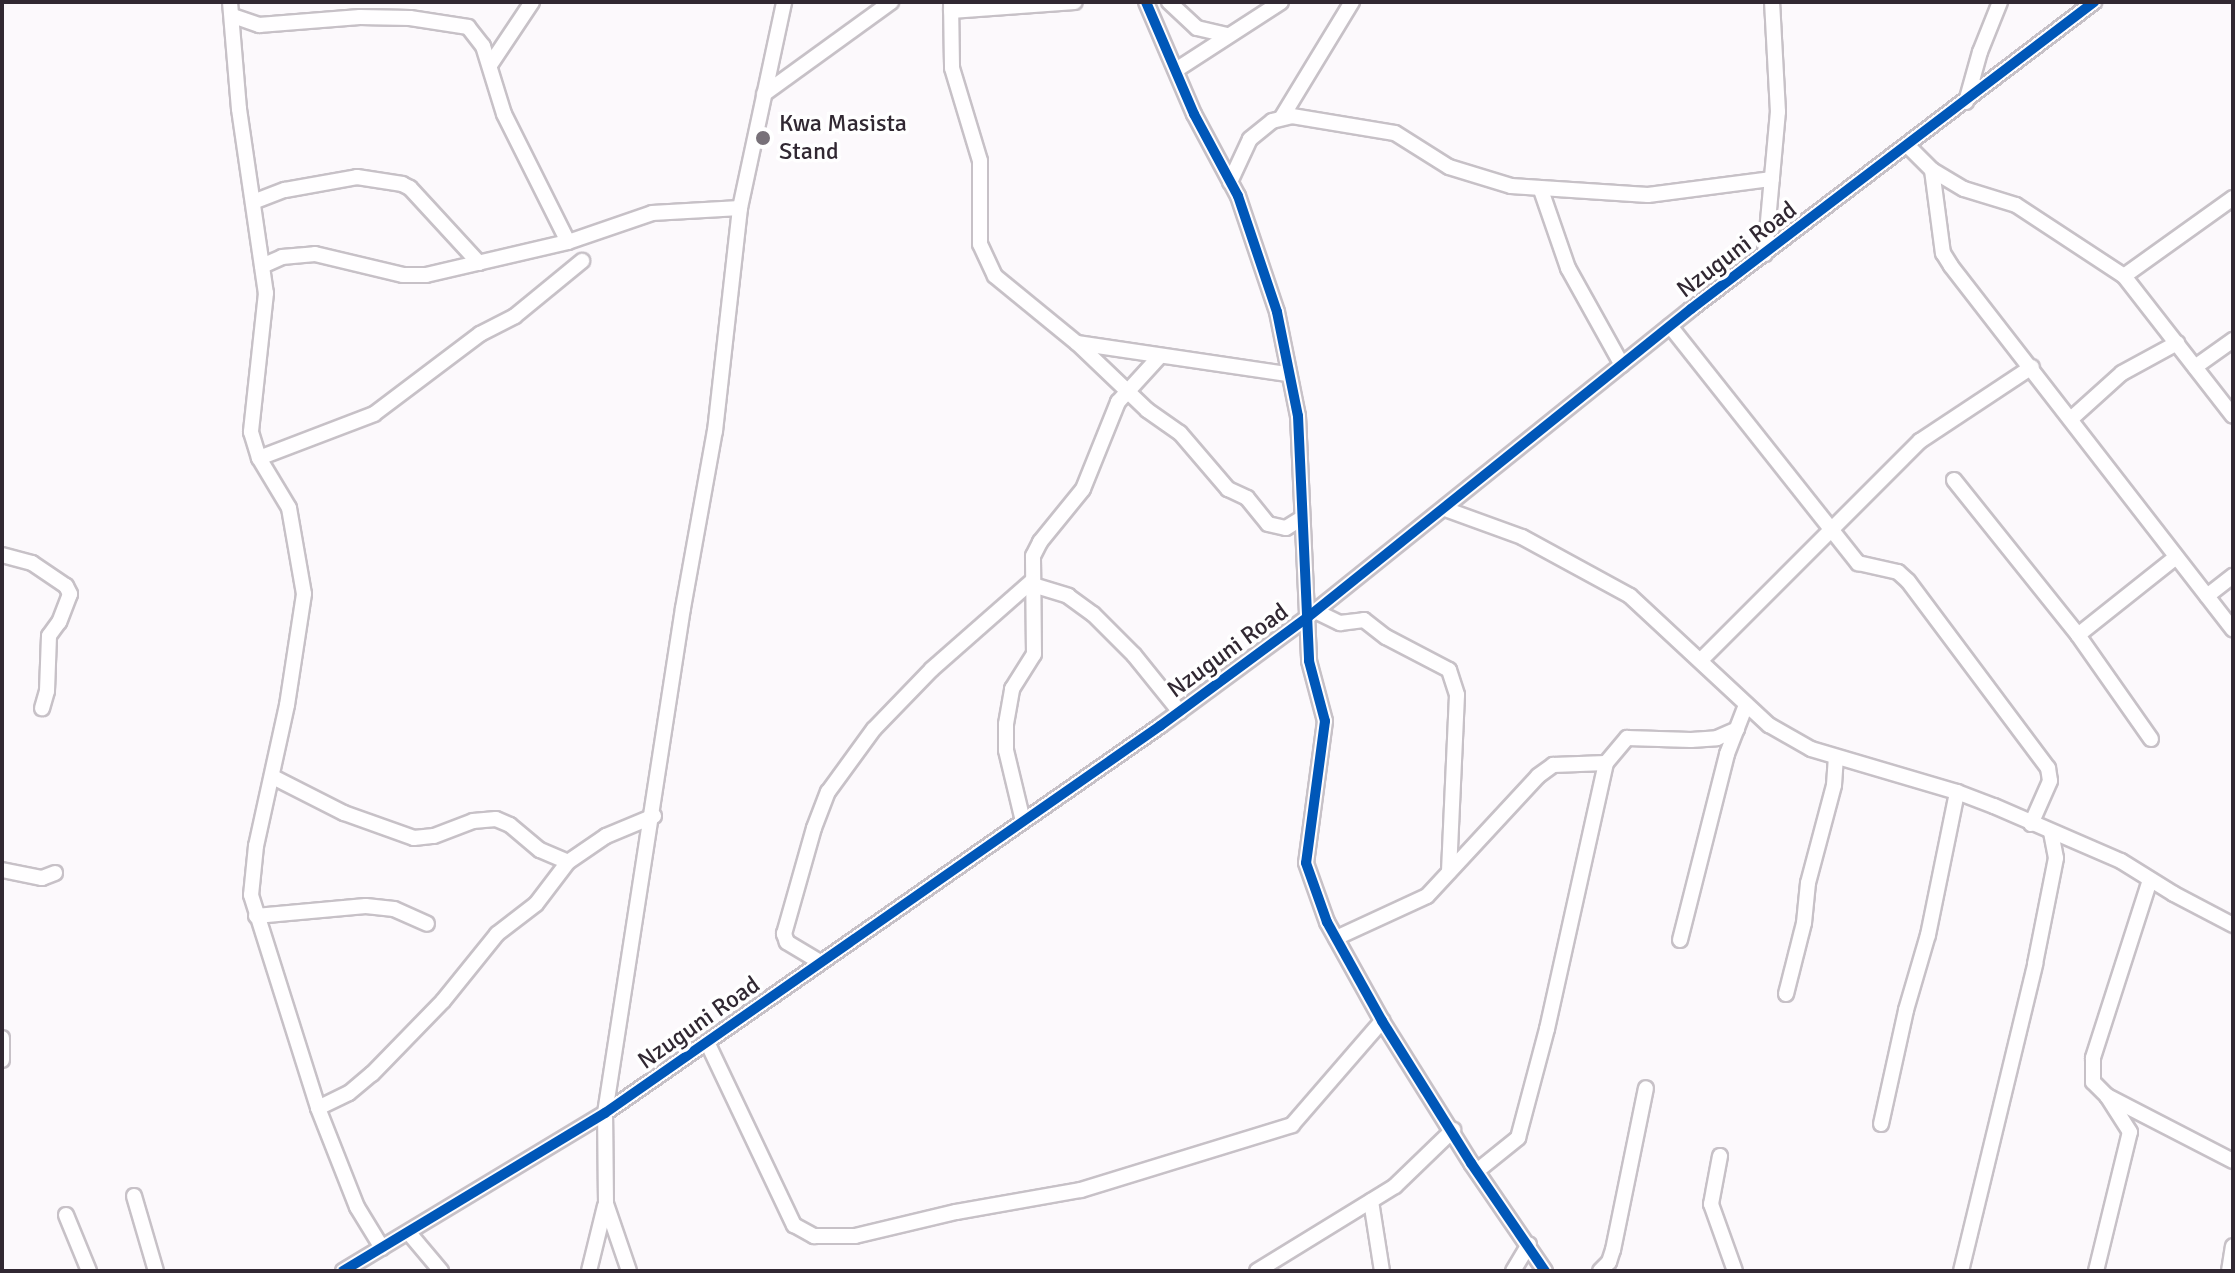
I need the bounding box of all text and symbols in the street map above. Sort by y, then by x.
place label: Kwa Masista Stand [779,110,907,166]
marker: Kwa Masista Stand [754,129,772,147]
street label: Nzuguni Road [1672,196,1802,304]
street label: Nzuguni Road [1162,598,1294,704]
street label: Nzuguni Road [633,970,765,1076]

